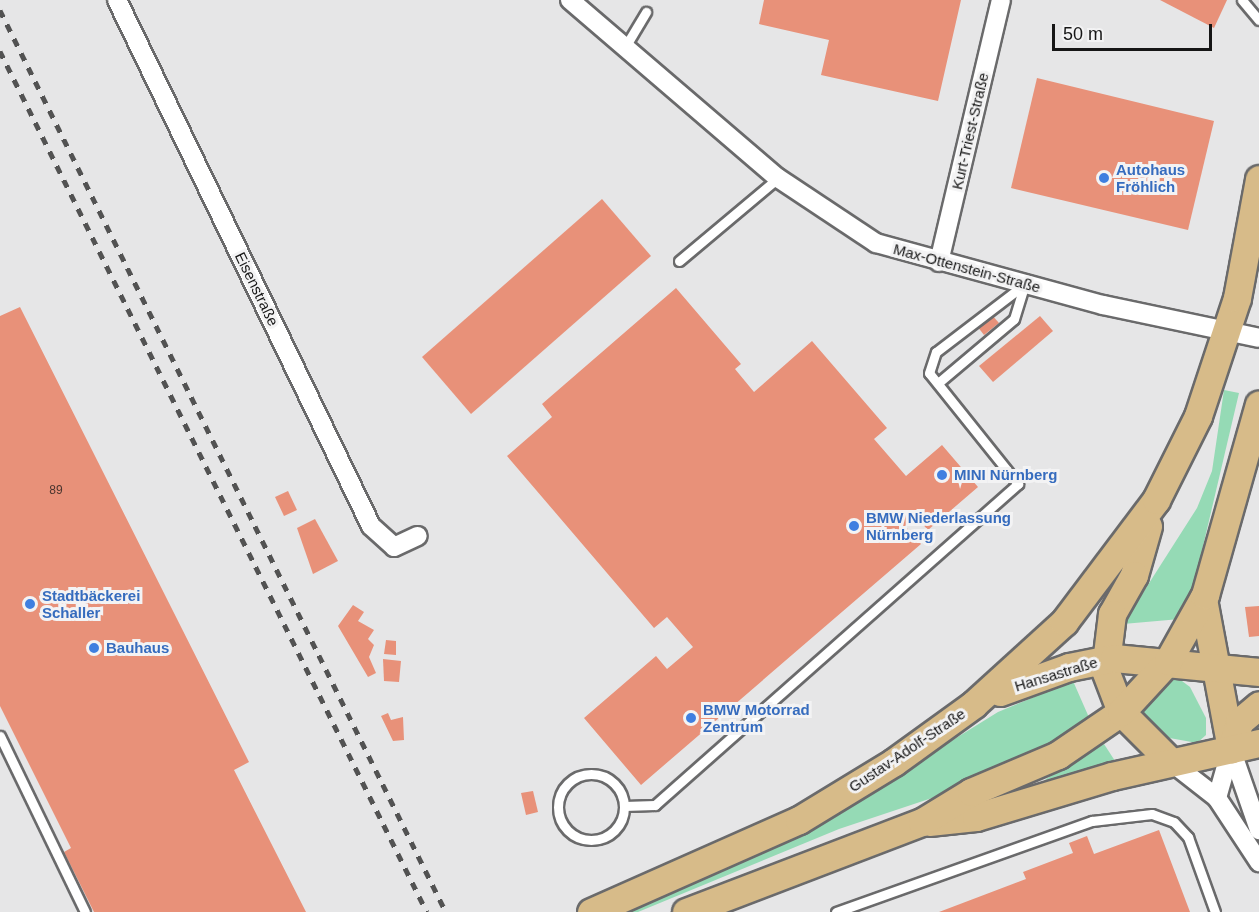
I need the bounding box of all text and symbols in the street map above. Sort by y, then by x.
scale bar [1055,12,1216,50]
text: 50 m [1063,24,1103,44]
street label: Kurt-Triest-Straße [948,71,992,191]
place label: Autohaus Fröhlich [1116,160,1185,195]
marker: Autohaus Fröhlich [1097,171,1111,185]
street label: Max-Ottenstein-Straße [891,240,1043,296]
street label: Eisenstraße [231,249,283,329]
place label: MINI Nürnberg [954,466,1057,484]
marker: MINI Nürnberg [935,468,949,482]
house number: 89 [49,484,63,498]
place label: BMW Niederlassung Nürnberg [866,508,1011,543]
marker: BMW Niederlassung Nürnberg [847,519,861,533]
place label: Stadtbäckerei Schaller [42,586,140,621]
marker: Stadtbäckerei Schaller [23,597,37,611]
place label: Bauhaus [106,639,169,657]
marker: Bauhaus [87,641,101,655]
street label: Hansastraße [1012,653,1100,695]
place label: BMW Motorrad Zentrum [703,700,810,735]
street label: Gustav-Adolf-Straße [845,704,969,796]
marker: BMW Motorrad Zentrum [684,711,698,725]

